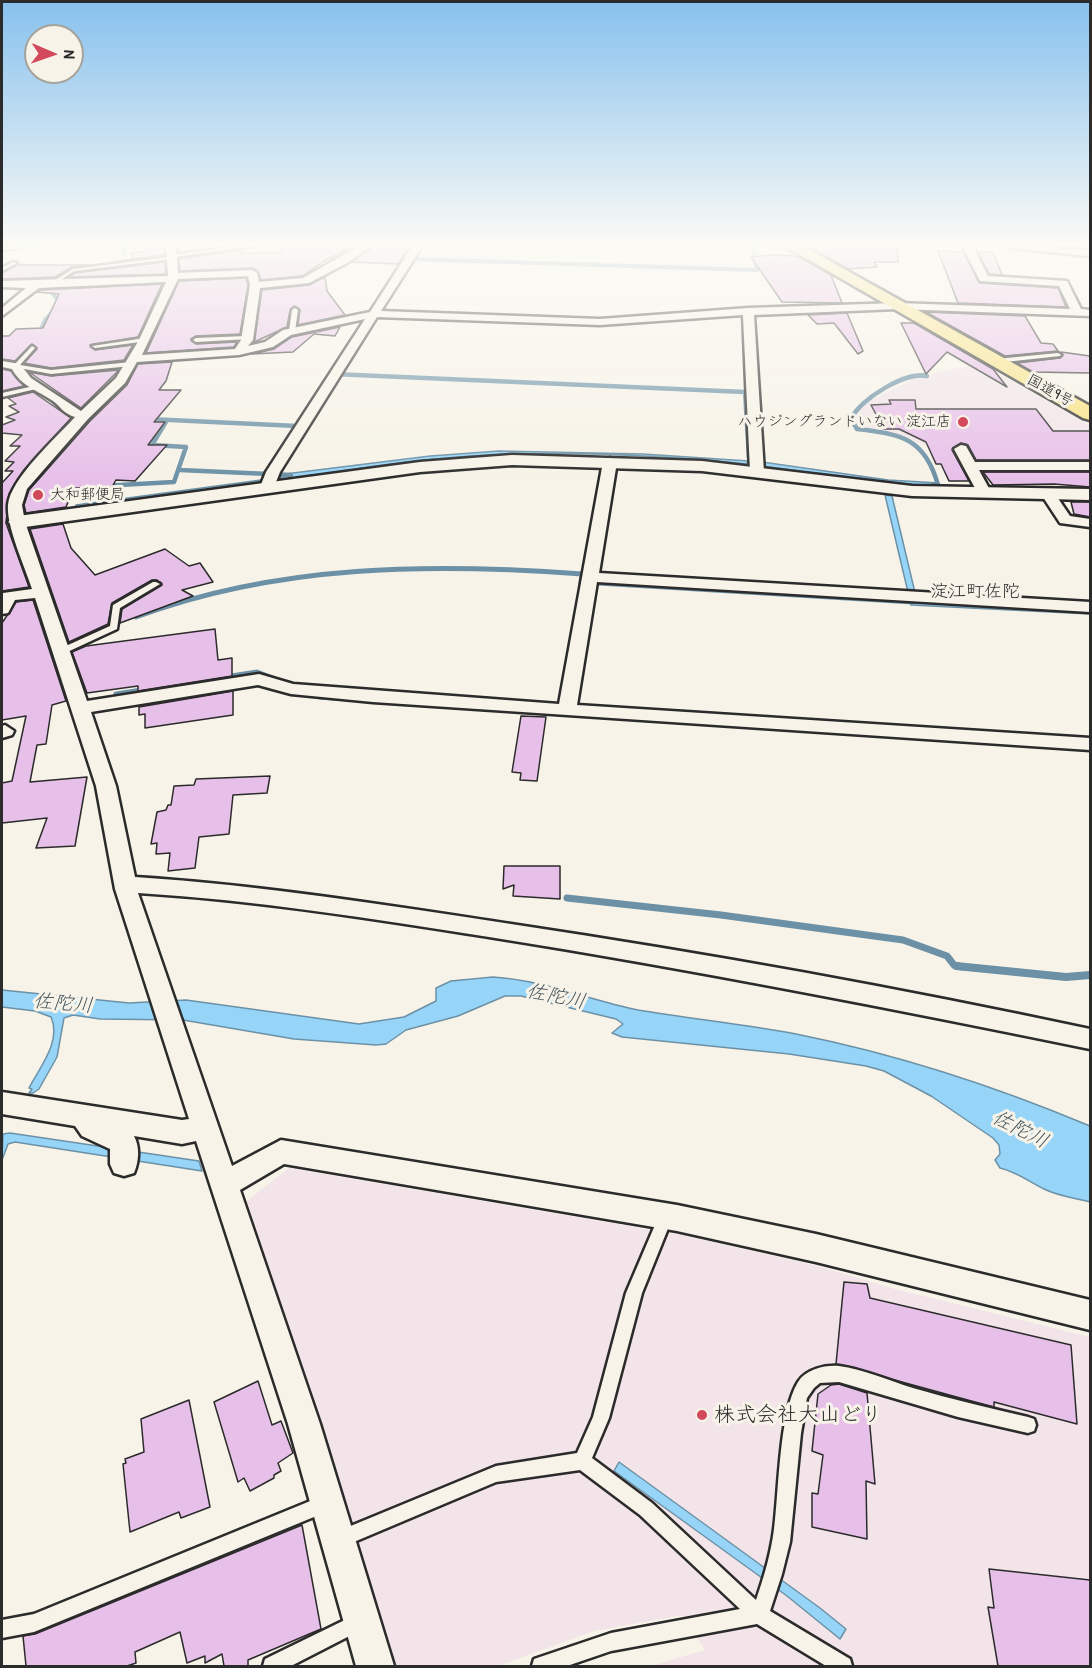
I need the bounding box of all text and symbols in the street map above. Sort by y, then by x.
north arrow [24,24,84,84]
text: N [59,50,81,59]
street label: 国道9号 [1024,371,1076,411]
place label: ハウジングランドいない 淀江店 [738,413,951,431]
marker: ハウジングランドいない 淀江店 [956,415,970,429]
place label: 大和郵便局 [50,486,125,504]
marker: 大和郵便局 [31,488,45,502]
district label: 淀江町佐陀 [930,581,1020,603]
water label: 佐陀川 [524,979,588,1015]
water label: 佐陀川 [32,989,94,1019]
water label: 佐陀川 [988,1106,1052,1154]
place label: 株式会社大山どり [714,1402,882,1428]
marker: 株式会社大山どり [695,1408,709,1422]

